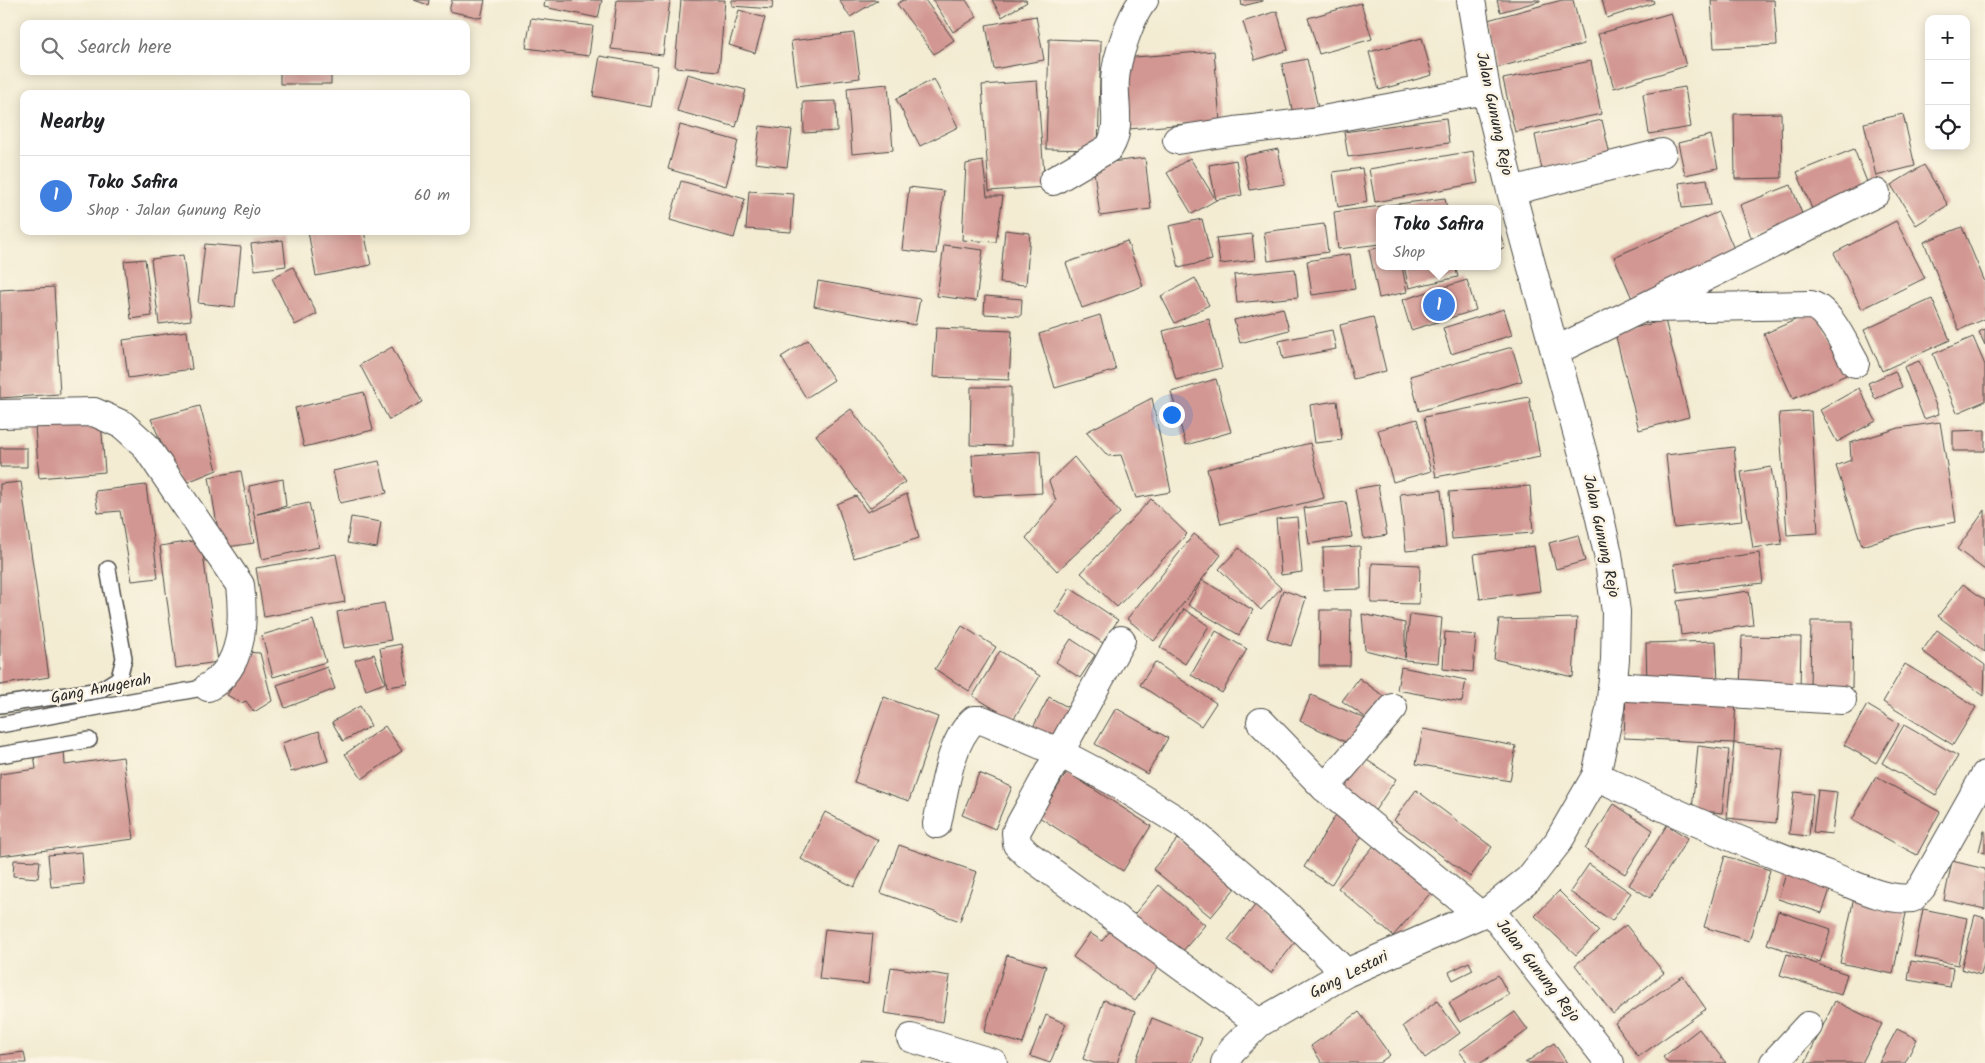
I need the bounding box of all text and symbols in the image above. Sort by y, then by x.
map controls [1925,15,1970,150]
button: + [1925,15,1970,60]
search box [20,20,470,75]
text: Search here [78,33,172,63]
icon: search [38,34,66,62]
street label: Jalan Gunung Rejo [1469,50,1519,178]
button: − [1925,60,1970,105]
button: locate [1925,105,1970,150]
text: Nearby [40,106,105,139]
text: Toko Safira [87,168,178,198]
text: 1 [54,183,58,208]
text: 60 m [414,183,450,208]
text: Shop · Jalan Gunung Rejo [87,198,261,223]
popup [1376,205,1501,270]
text: Toko Safira [1393,210,1484,240]
text: Shop [1393,240,1425,265]
pin: 1 [1423,286,1455,324]
your location [1159,402,1185,428]
street label: Jalan Gunung Rejo [1576,472,1626,600]
street label: Gang Anugerah [49,667,153,711]
street label: Jalan Gunung Rejo [1490,914,1586,1028]
street label: Gang Lestari [1305,944,1394,1006]

